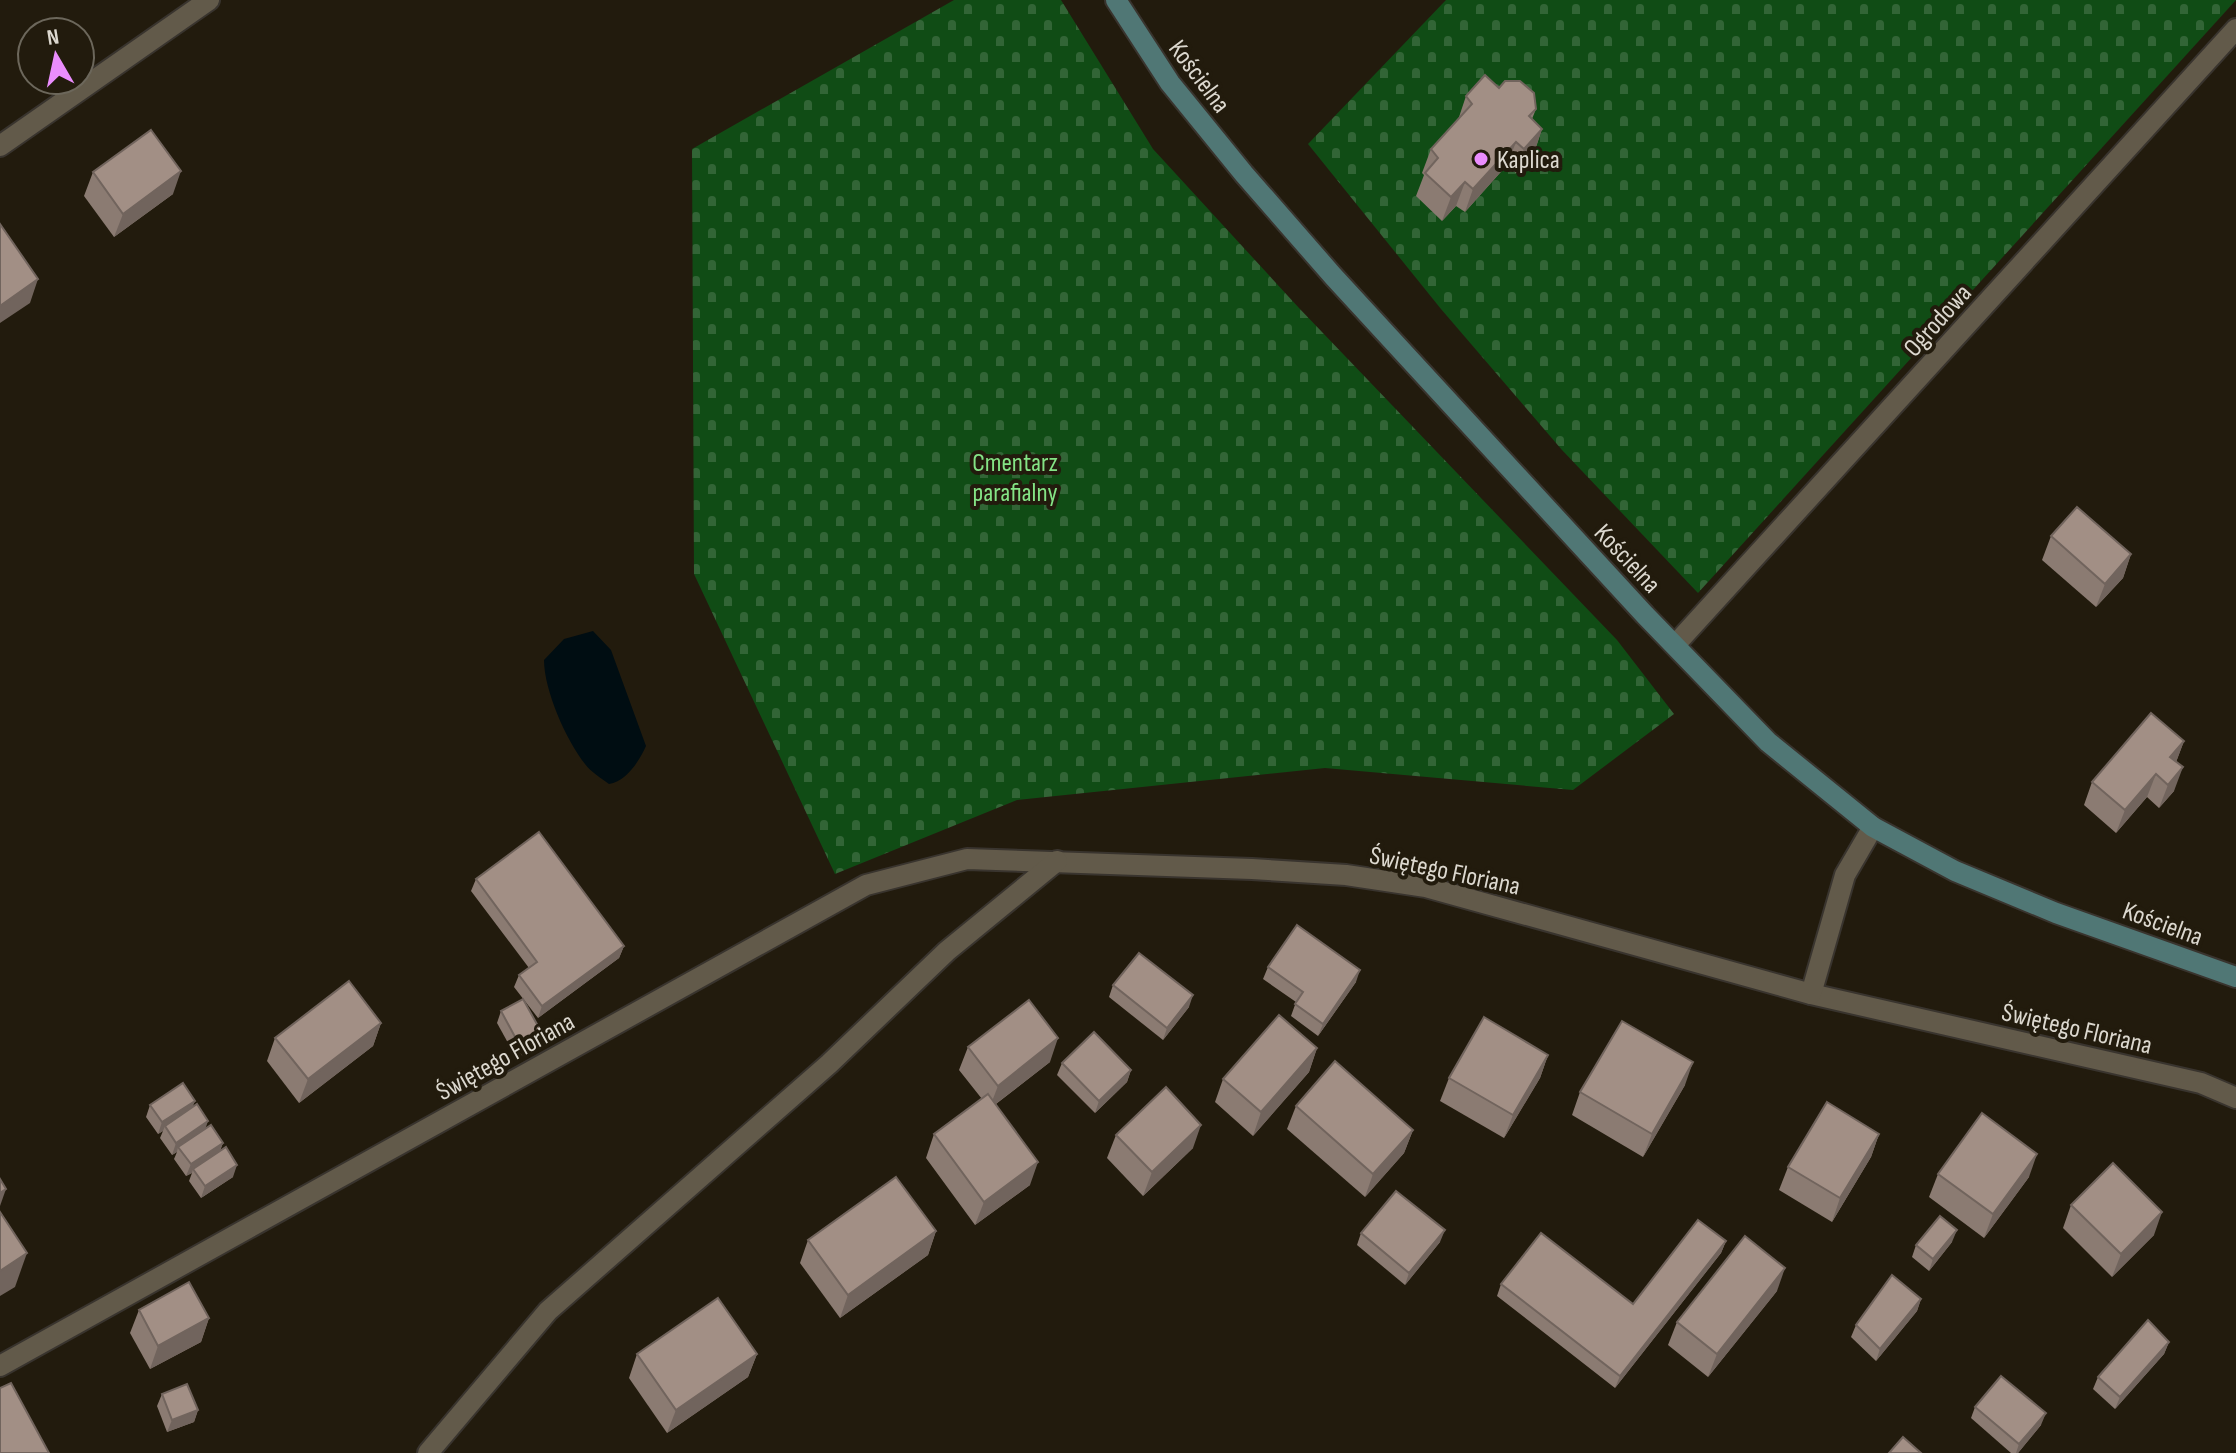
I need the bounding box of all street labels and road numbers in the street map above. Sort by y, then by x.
street label: Kościelna [1161,34,1236,119]
street label: Ogrodowa [1898,278,1979,364]
street label: Kościelna [1587,518,1667,600]
street label: Świętego Floriana [1367,840,1523,903]
street label: Kościelna [2118,896,2207,953]
street label: Świętego Floriana [1999,997,2155,1062]
street label: Świętego Floriana [431,1007,580,1108]

